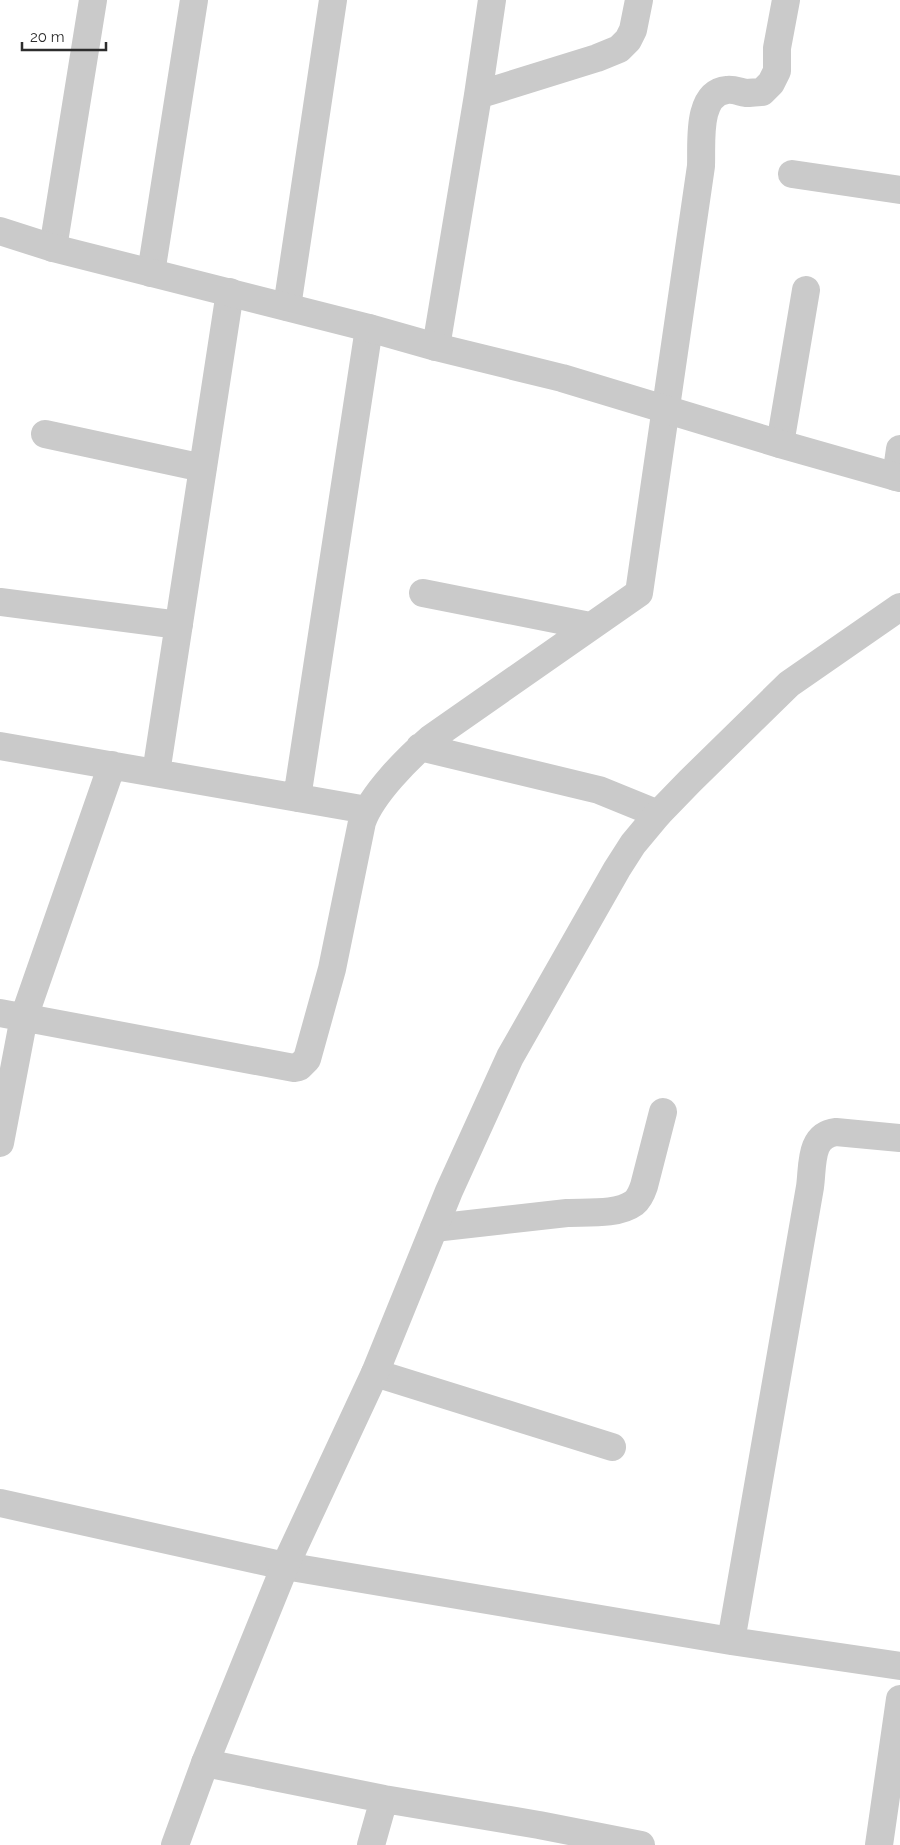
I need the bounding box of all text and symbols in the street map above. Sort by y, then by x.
scale bar [22,20,106,52]
text: 20 m [30,28,65,46]

